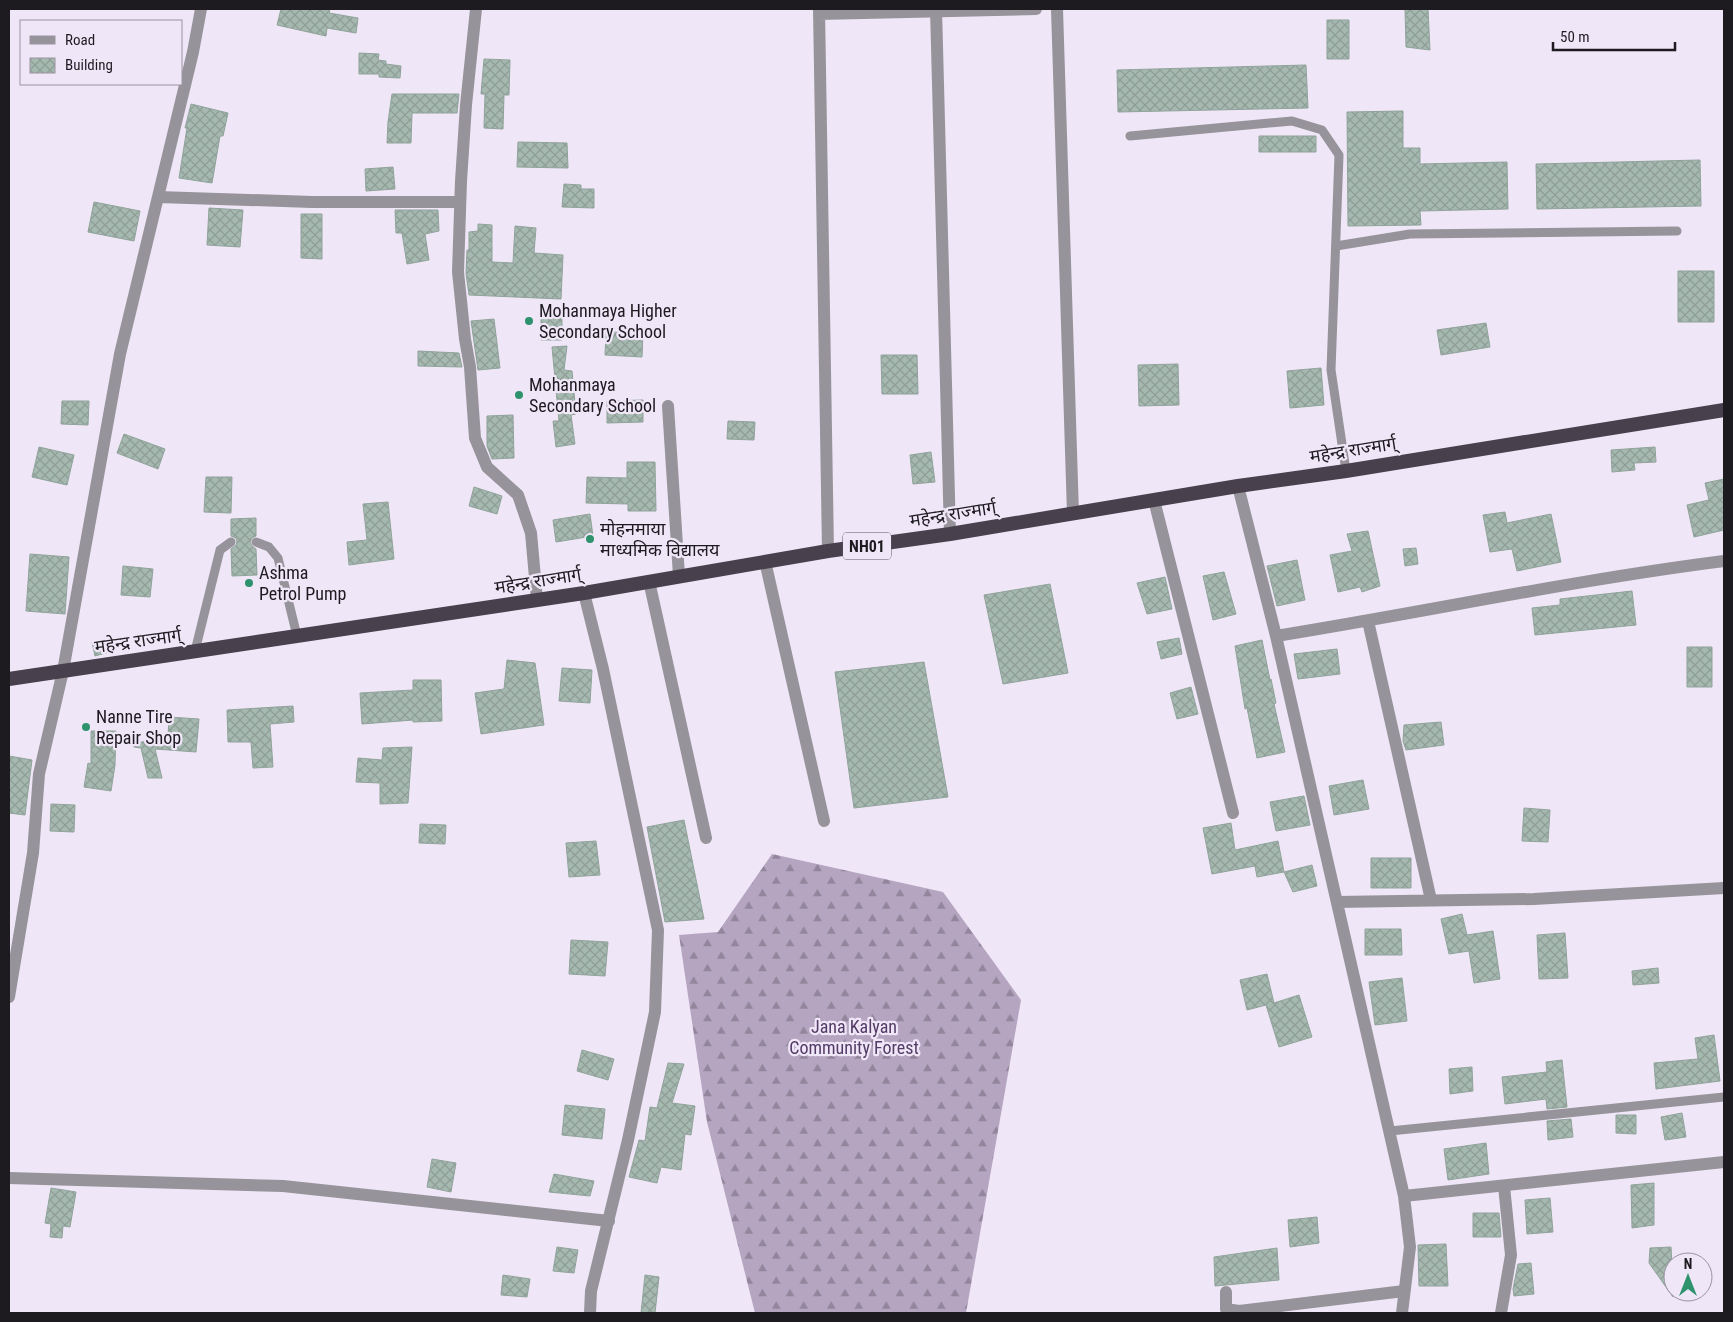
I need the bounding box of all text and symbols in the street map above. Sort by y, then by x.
legend [20,20,182,85]
scale bar [1553,20,1676,52]
text: 50 m [1560,28,1590,46]
text: Road [65,31,95,49]
text: Building [65,56,113,74]
place label: Mohanmaya Higher Secondary School [539,300,677,342]
marker: Mohanmaya Higher Secondary School [523,315,535,327]
place label: Mohanmaya Secondary School [529,374,656,416]
marker: Mohanmaya Secondary School [513,389,525,401]
street label: महेन्द्र राज्मार्ग् [1308,432,1401,468]
street label: महेन्द्र राज्मार्ग् [908,496,1001,532]
place label: मोहनमाया माध्यमिक विद्यालय [600,518,720,560]
road number: NH01 [843,532,891,560]
marker: मोहनमाया माध्यमिक विद्यालय [584,533,596,545]
place label: Ashma Petrol Pump [259,562,346,604]
street label: महेन्द्र राज्मार्ग् [493,563,586,599]
marker: Ashma Petrol Pump [243,577,255,589]
street label: महेन्द्र राज्मार्ग् [93,624,186,658]
place label: Nanne Tire Repair Shop [96,706,181,748]
marker: Nanne Tire Repair Shop [80,721,92,733]
park label: Jana Kalyan Community Forest [789,1016,919,1058]
north arrow [1663,1252,1713,1302]
text: N [1684,1256,1692,1272]

